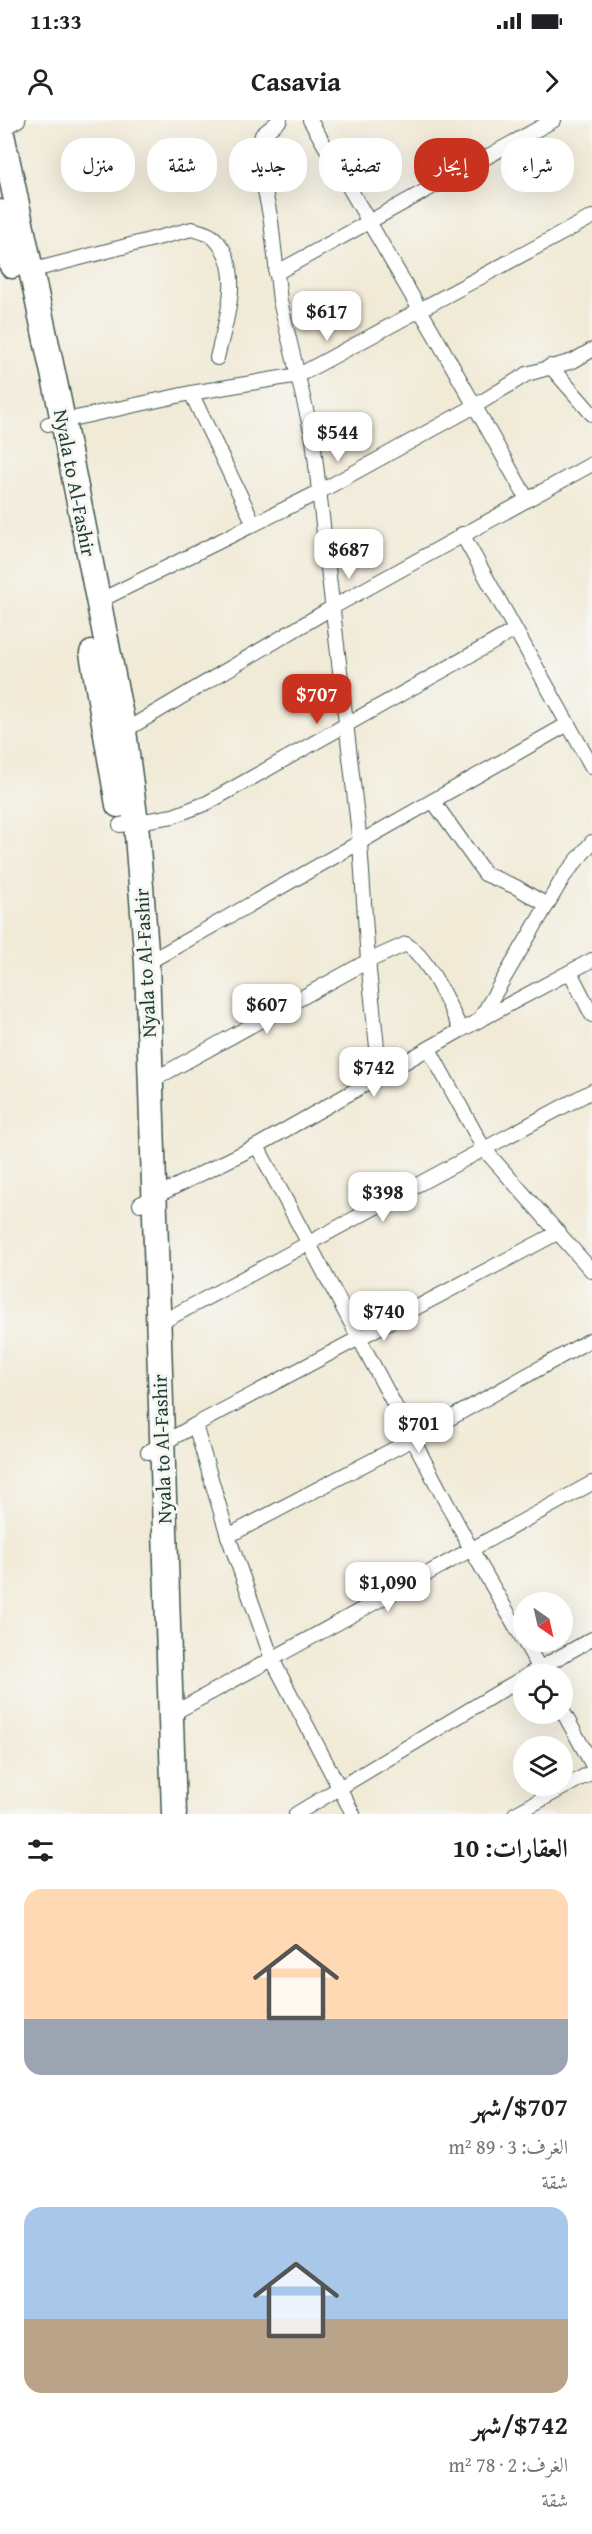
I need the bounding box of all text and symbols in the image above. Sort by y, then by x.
text: 11:33 [30,5,82,37]
text: Casavia [251,61,341,101]
icon: person [24,65,57,98]
icon: forward [535,65,568,98]
chip: منزل [61,138,135,192]
chip: شقة [147,138,217,192]
chip: جديد [229,138,307,192]
chip: تصفية [319,138,402,192]
chip: إيجار [414,138,489,192]
chip: شراء [501,138,574,192]
pin: $617 [291,291,363,342]
text: $617 [306,296,348,325]
street label: Nyala to Al-Fashir [47,407,104,559]
pin: $544 [302,412,374,463]
text: $544 [317,417,359,446]
pin: $687 [313,529,385,580]
text: $687 [328,534,370,563]
pin: $707 [281,674,353,725]
text: $707 [296,679,338,708]
street label: Nyala to Al-Fashir [126,888,163,1038]
pin: $607 [231,984,303,1035]
text: $607 [246,989,288,1018]
pin: $742 [338,1047,410,1098]
text: $742 [353,1052,395,1081]
pin: $398 [347,1172,419,1223]
text: $398 [362,1177,404,1206]
pin: $740 [348,1291,420,1342]
text: $740 [363,1296,405,1325]
street label: Nyala to Al-Fashir [144,1374,179,1524]
pin: $701 [383,1403,455,1454]
text: $701 [398,1408,440,1437]
pin: $1,090 [339,1562,437,1613]
text: $1,090 [359,1567,417,1596]
north arrow [513,1592,573,1652]
map controls [513,1592,573,1796]
button: locate [513,1664,573,1724]
button: layers [513,1736,573,1796]
text: العقارات: 10 [452,1828,568,1867]
icon: filters [24,1834,57,1867]
icon: home [242,1928,350,2036]
text: $707/شهر [472,2087,568,2126]
text: الغرف: 3 · 89 m² [449,2132,568,2161]
text: شقة [542,2167,568,2196]
icon: home [242,2246,350,2354]
text: $742/شهر [472,2405,568,2444]
text: الغرف: 2 · 78 m² [449,2450,568,2479]
text: شقة [542,2485,568,2514]

